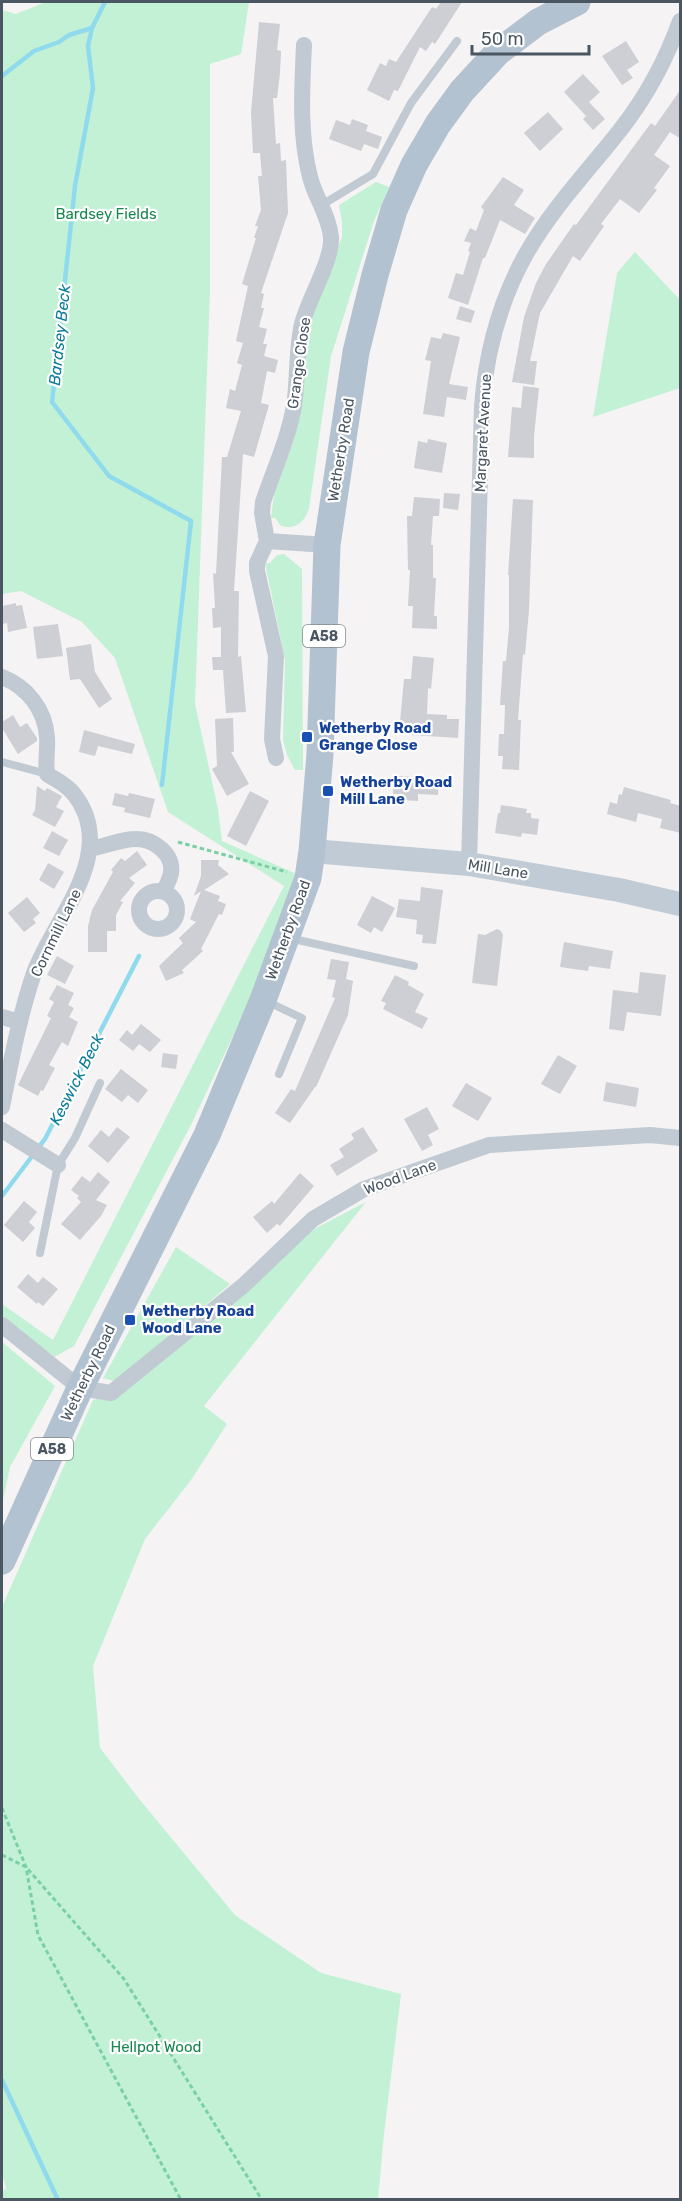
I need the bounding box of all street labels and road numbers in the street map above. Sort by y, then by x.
street label: Grange Close [284,316,314,410]
street label: Margaret Avenue [471,373,495,493]
street label: Wetherby Road [324,397,358,503]
road number: A58 [303,625,345,647]
street label: Mill Lane [467,855,529,883]
street label: Wetherby Road [262,878,314,982]
street label: Cornmill Lane [27,886,85,980]
street label: Wood Lane [361,1156,439,1198]
street label: Wetherby Road [57,1322,119,1424]
road number: A58 [31,1438,73,1460]

